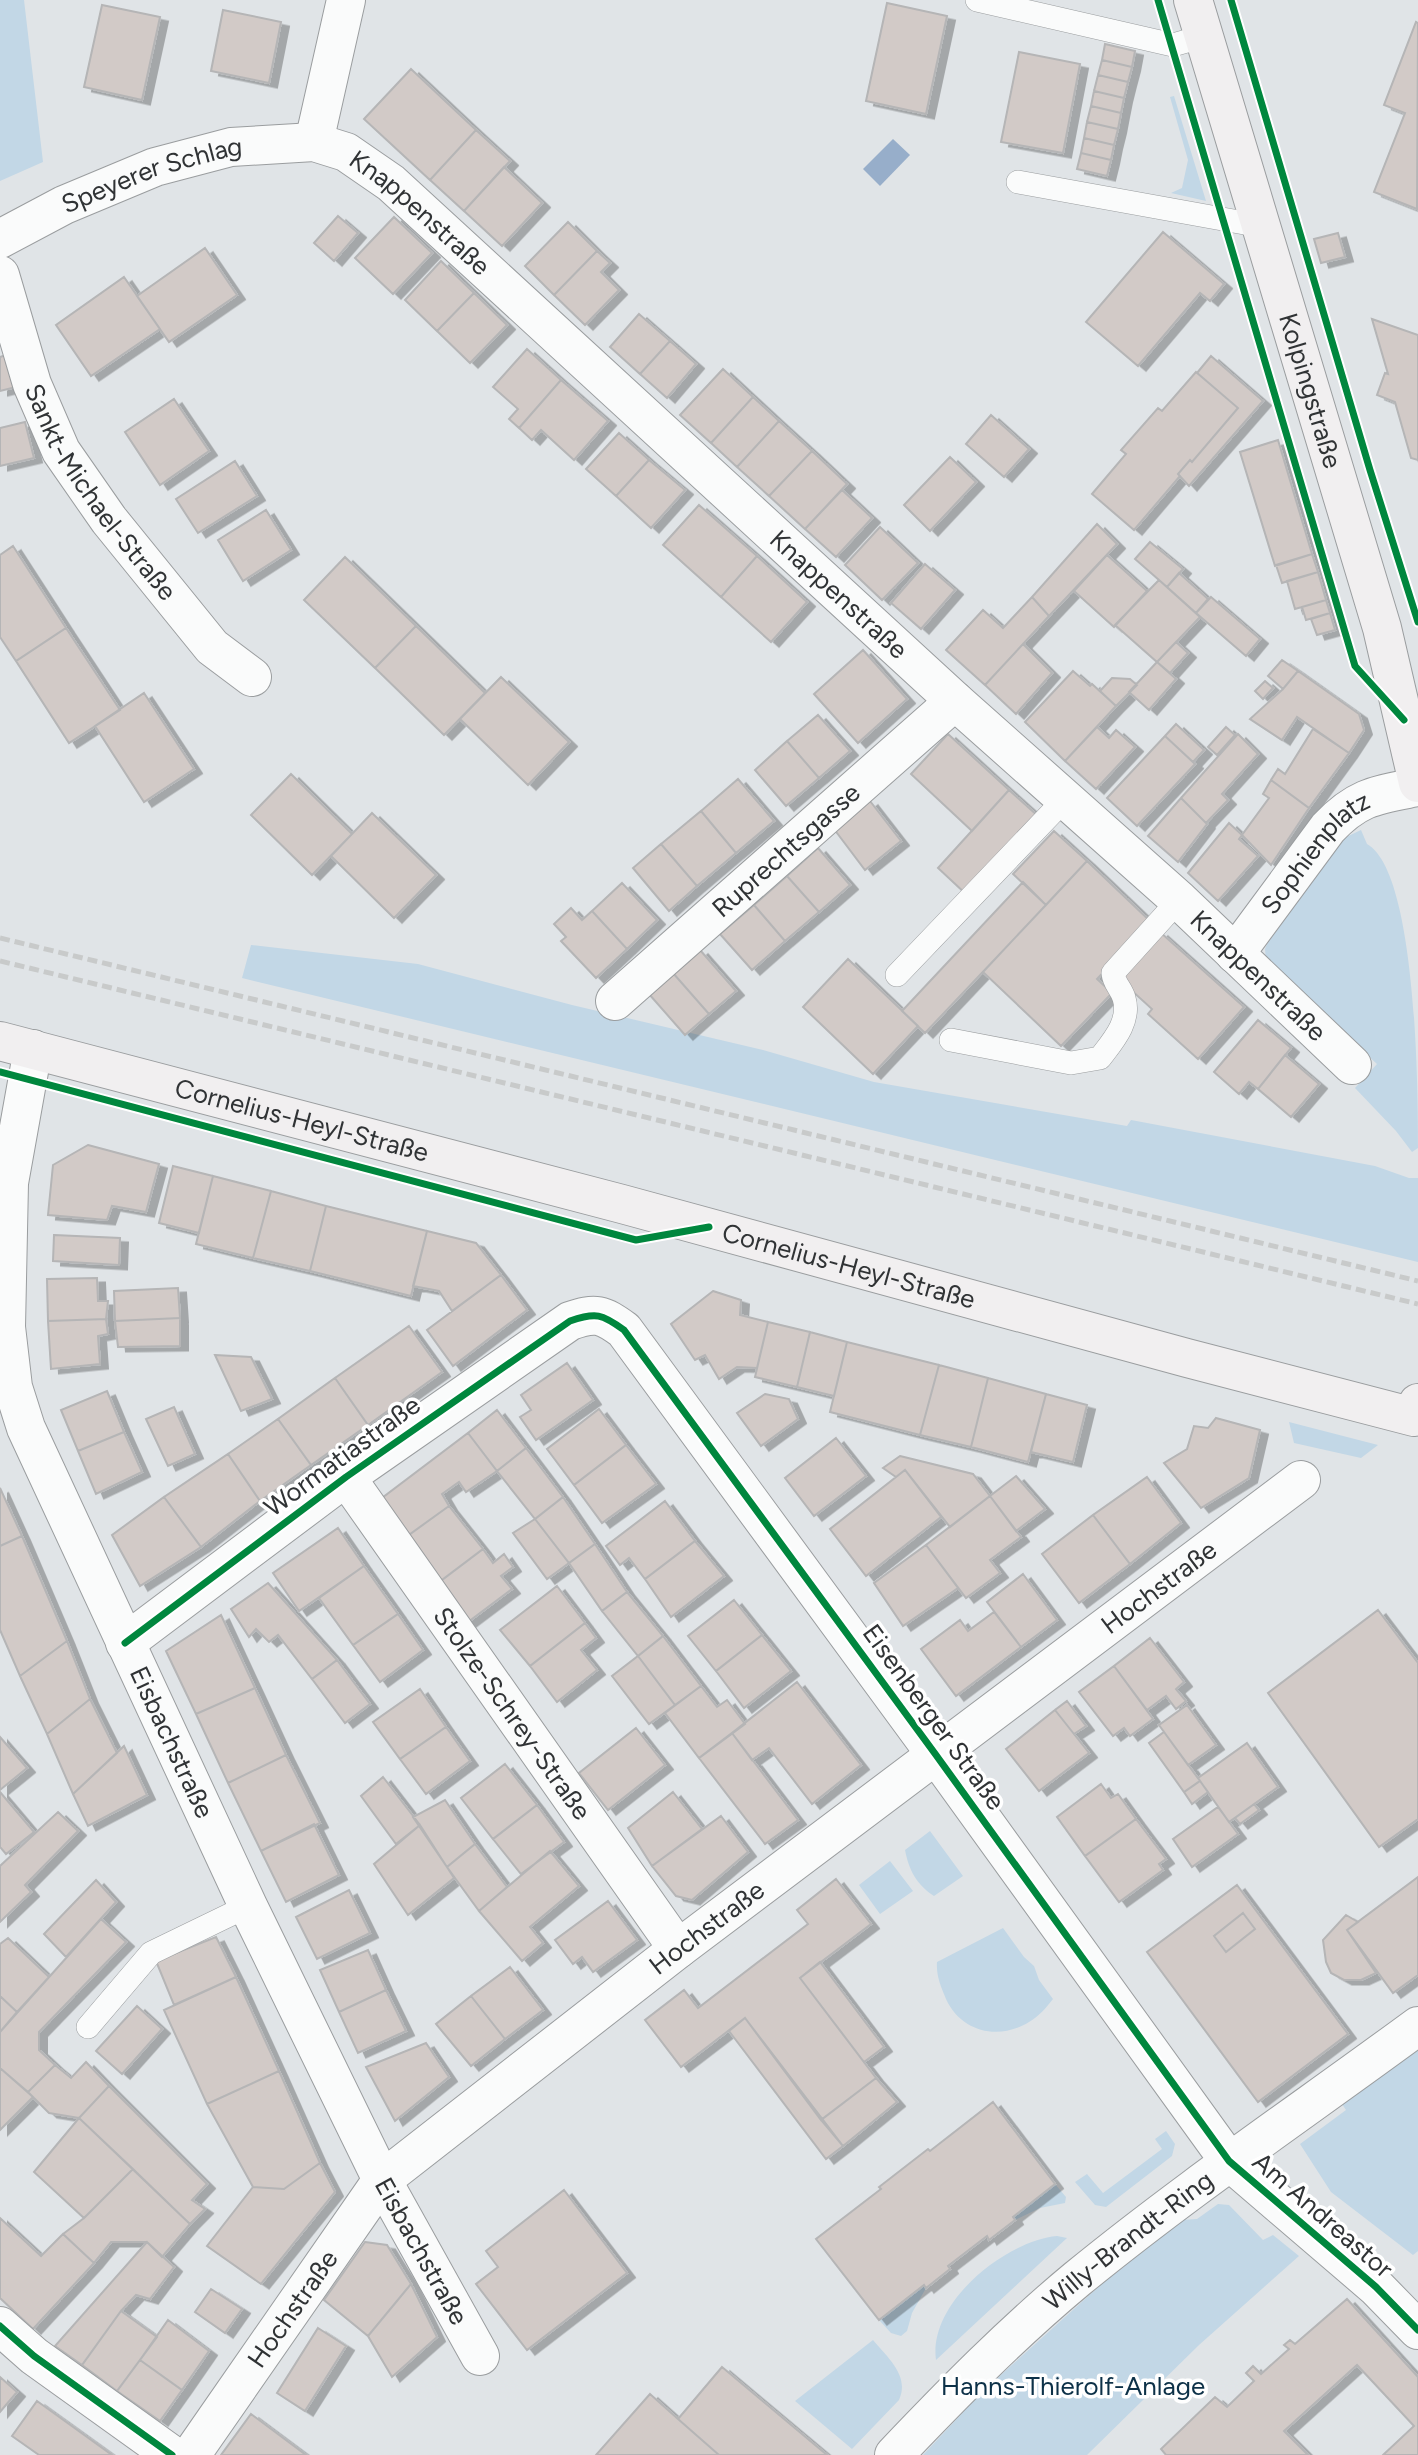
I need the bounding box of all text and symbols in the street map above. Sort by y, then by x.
street label: Speyerer Schlag [57,130,243,220]
street label: Knappenstraße [343,143,497,282]
street label: Kolpingstraße [1272,309,1349,472]
street label: Sankt-Michael-Straße [18,379,184,607]
street label: Knappenstraße [763,523,914,666]
street label: Ruprechtsgasse [705,776,867,924]
street label: Sophienplatz [1254,784,1375,920]
street label: Knappenstraße [1184,903,1333,1048]
street label: Cornelius-Heyl-Straße [172,1072,432,1169]
street label: Cornelius-Heyl-Straße [719,1216,979,1316]
street label: Wormatiastraße [258,1389,426,1523]
street label: Hochstraße [1095,1533,1223,1641]
street label: Stolze-Schrey-Straße [426,1601,598,1826]
street label: Eisenberger Straße [856,1618,1012,1816]
street label: Eisbachstraße [123,1661,221,1823]
street label: Hochstraße [643,1874,771,1982]
street label: Am Andreastor [1246,2145,1400,2285]
street label: Willy-Brandt-Ring [1036,2164,1219,2317]
street label: Eisbachstraße [368,2172,475,2330]
street label: Hochstraße [241,2244,345,2374]
park label: Hanns-Thierolf-Anlage [941,2370,1205,2402]

